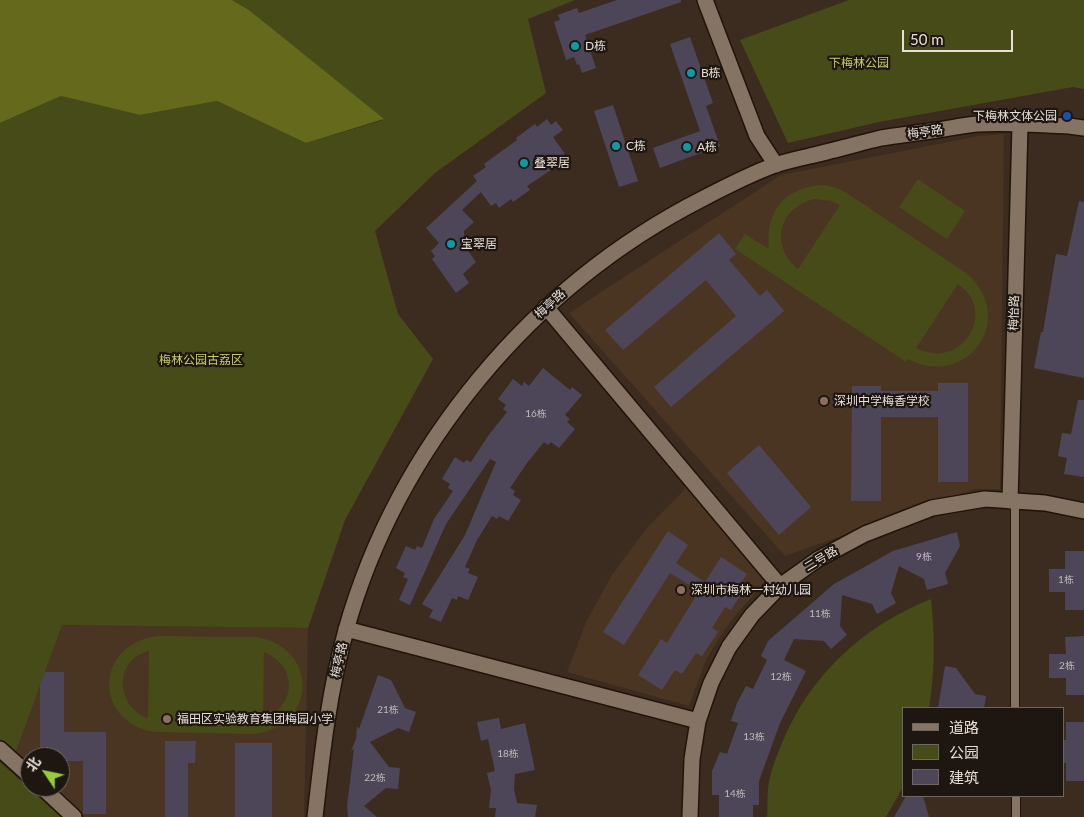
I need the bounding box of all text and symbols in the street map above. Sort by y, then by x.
scale bar [904,20,1015,52]
text: 50 m [910,30,944,48]
place label: D栋 [585,39,606,53]
marker: D栋 [569,40,581,52]
park label: 下梅林公园 [829,56,889,70]
place label: B栋 [701,66,721,80]
marker: B栋 [685,67,697,79]
place label: 下梅林文体公园 [973,109,1057,123]
marker: 下梅林文体公园 [1061,110,1073,122]
street label: 梅亭路 [906,122,944,142]
place label: C栋 [626,139,646,153]
marker: C栋 [610,140,622,152]
place label: A栋 [697,140,717,154]
marker: A栋 [681,141,693,153]
place label: 叠翠居 [534,156,570,170]
marker: 叠翠居 [518,157,530,169]
place label: 宝翠居 [461,237,497,251]
marker: 宝翠居 [445,238,457,250]
street label: 梅亭路 [532,287,568,321]
street label: 梅怡路 [1006,295,1022,331]
park label: 梅林公园古荔区 [159,353,243,367]
place label: 深圳中学梅香学校 [834,394,930,408]
marker: 深圳中学梅香学校 [818,395,830,407]
house number: 16栋 [525,408,547,420]
street label: 二号路 [802,544,840,574]
house number: 9栋 [916,551,932,563]
house number: 1栋 [1058,574,1074,586]
place label: 深圳市梅林一村幼儿园 [691,583,811,597]
marker: 深圳市梅林一村幼儿园 [675,584,687,596]
house number: 11栋 [809,608,831,620]
street label: 梅亭路 [328,641,350,679]
house number: 2栋 [1059,660,1075,672]
house number: 12栋 [770,671,792,683]
house number: 21栋 [377,704,399,716]
legend [902,707,1064,797]
place label: 福田区实验教育集团梅园小学 [177,712,333,726]
marker: 福田区实验教育集团梅园小学 [161,713,173,725]
text: 道路 [949,718,979,736]
house number: 13栋 [743,731,765,743]
text: 公园 [949,743,979,761]
north arrow [20,747,70,797]
house number: 18栋 [497,748,519,760]
text: 北 [22,753,44,774]
text: 建筑 [949,768,979,786]
house number: 22栋 [364,772,386,784]
house number: 14栋 [724,788,746,800]

